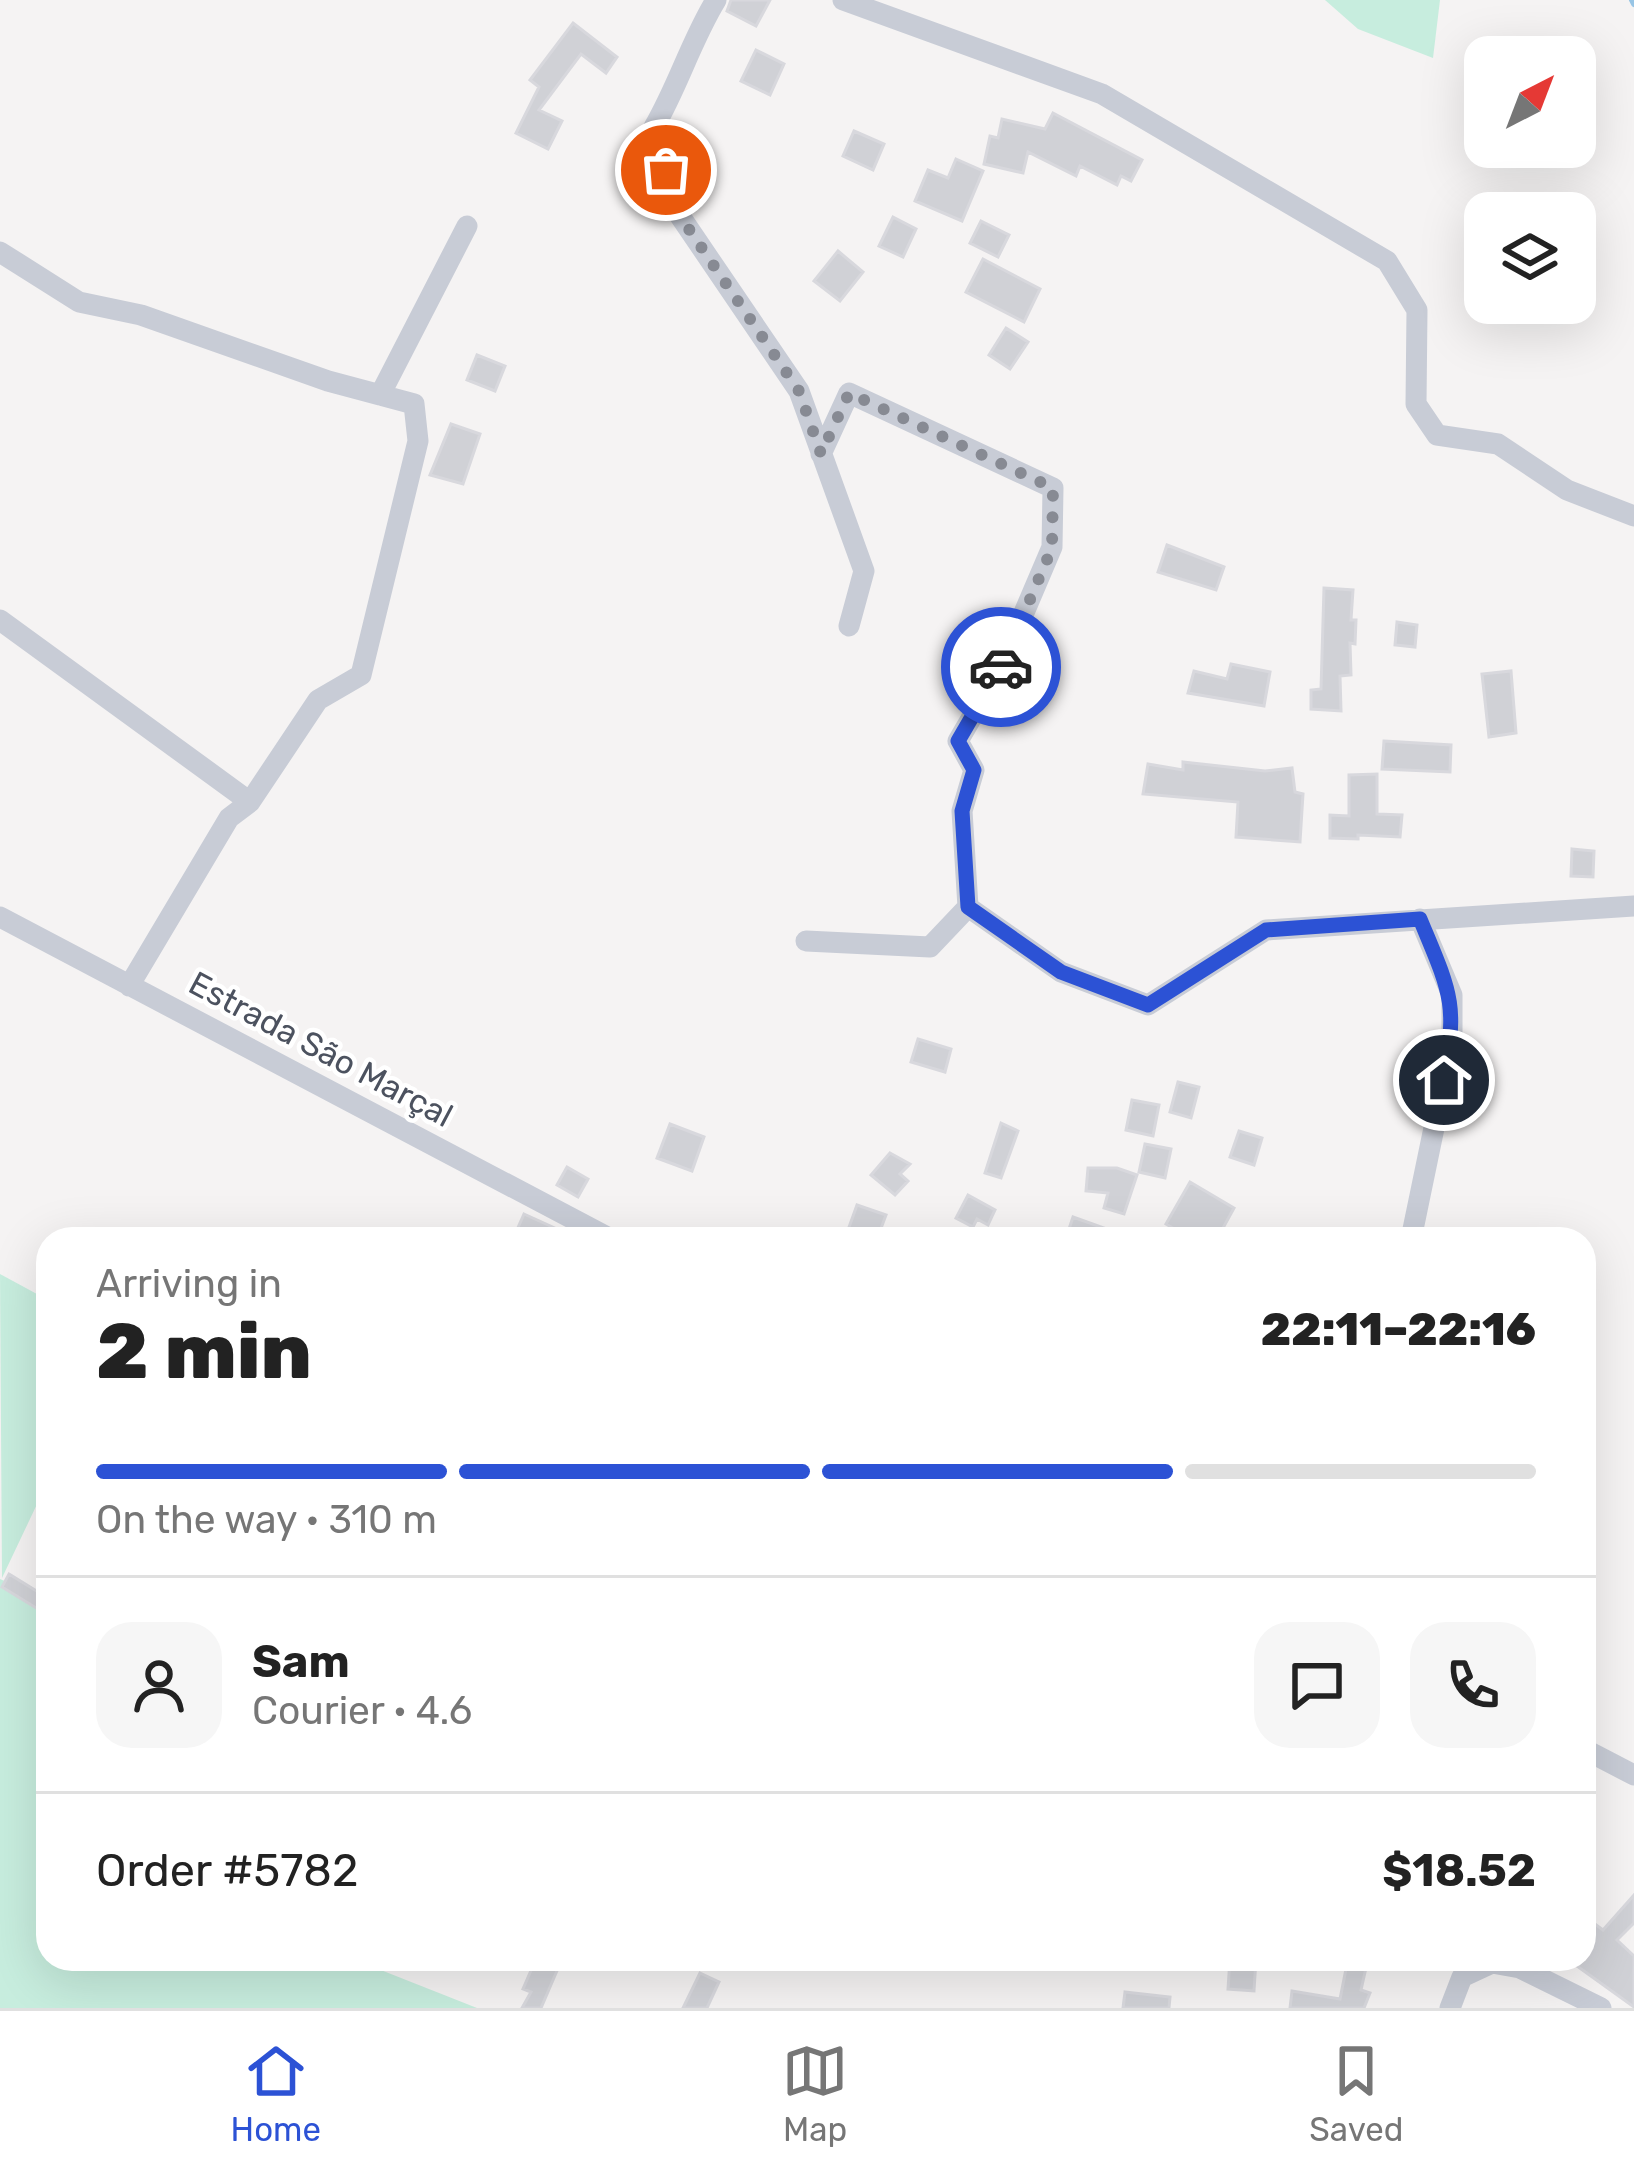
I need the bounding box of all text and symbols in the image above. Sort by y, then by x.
north arrow [1464,36,1596,168]
map controls [1464,36,1596,324]
pin [615,119,717,221]
icon: bag [633,137,699,203]
button: layers [1464,192,1596,324]
courier [941,607,1061,727]
icon: car [968,634,1034,700]
street label: Estrada São Marçal [183,963,459,1135]
pin [1393,1029,1495,1131]
icon: home [1411,1047,1477,1113]
text: Arriving in [96,1261,282,1307]
text: 22:11–22:16 [1261,1303,1536,1356]
text: 2 min [96,1305,312,1398]
text: On the way · 310 m [96,1497,437,1543]
button: person [96,1622,222,1748]
button: chat [1254,1622,1380,1748]
button: phone [1410,1622,1536,1748]
text: Sam [252,1635,350,1688]
text: Courier · 4.6 [252,1688,472,1734]
text: Order #5782 [96,1844,358,1897]
text: $18.52 [1382,1844,1536,1897]
tab: Home [231,2038,321,2149]
tab: Map [782,2038,848,2149]
tab: Saved [1309,2038,1403,2149]

